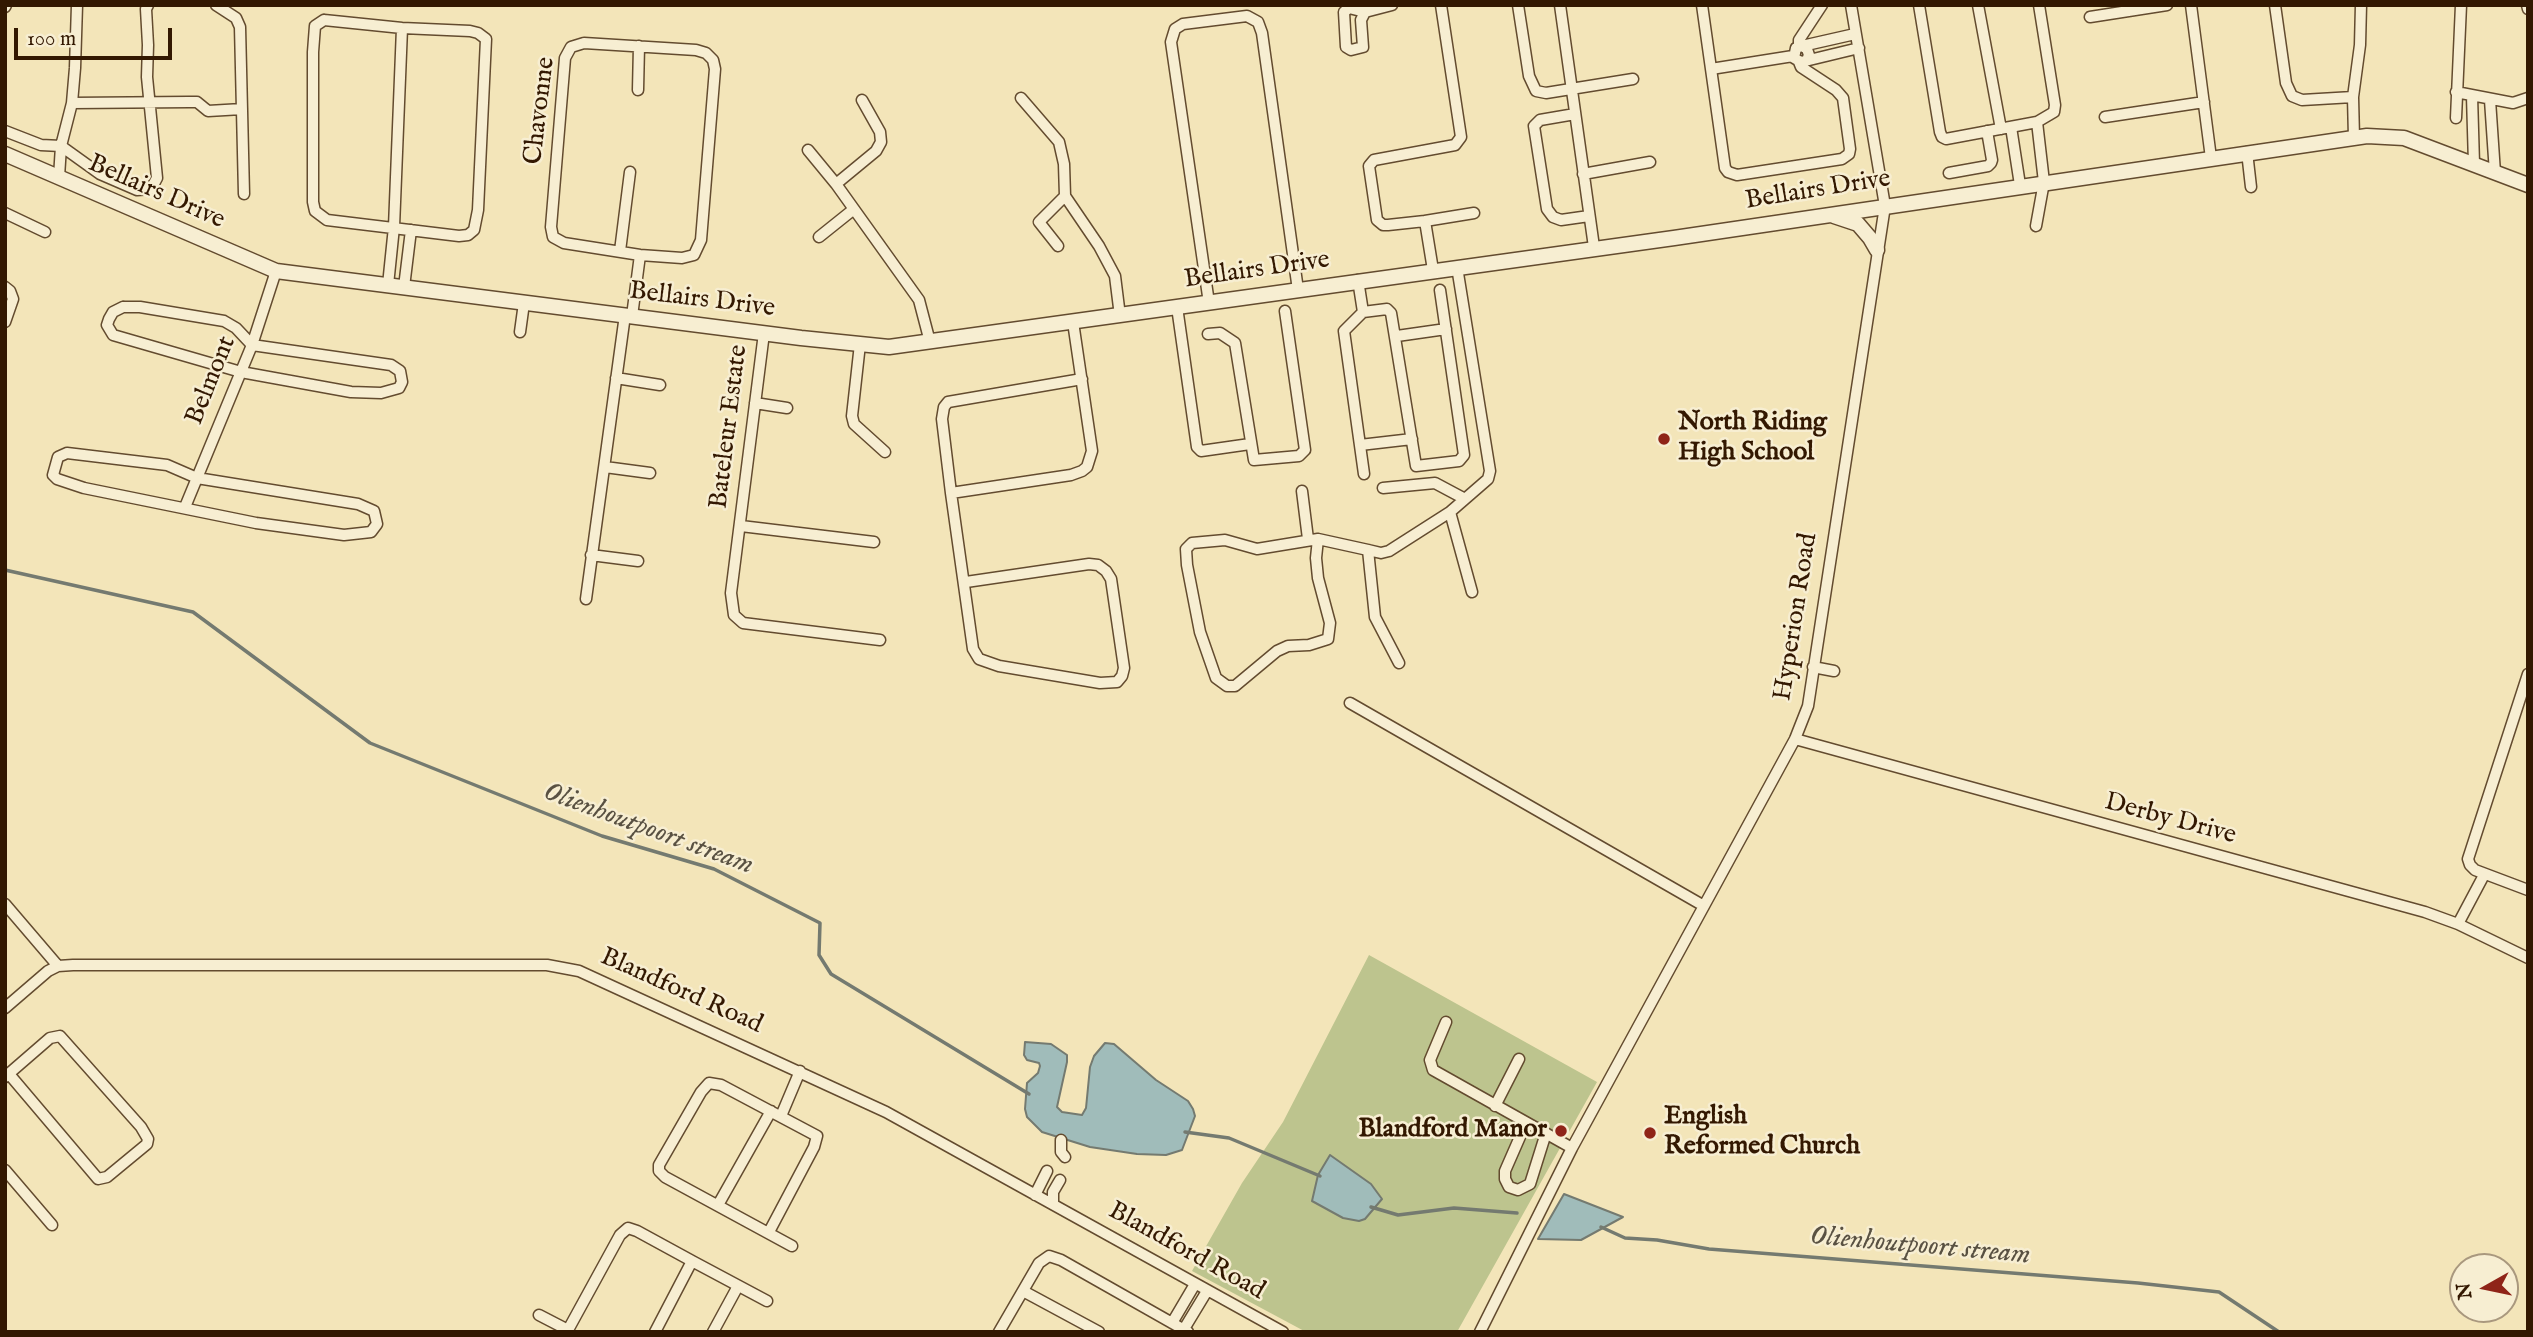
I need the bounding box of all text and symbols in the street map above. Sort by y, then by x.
scale bar [18,14,175,58]
text: 100 m [27,26,76,53]
street label: Chavonne [519,55,563,167]
street label: Bellairs Drive [83,149,229,237]
street label: Bellairs Drive [1743,164,1893,218]
street label: Bellairs Drive [1182,245,1332,297]
street label: Bellairs Drive [627,277,777,325]
street label: Belmont [180,332,244,430]
street label: Bateleur Estate [704,343,756,511]
place label: North Riding High School [1678,408,1827,470]
marker: North Riding High School [1656,431,1672,447]
street label: Hyperion Road [1768,531,1826,703]
water label: Olienhoutpoort stream [538,776,758,884]
street label: Derby Drive [2101,787,2239,853]
street label: Blandford Road [595,942,767,1042]
place label: English Reformed Church [1664,1102,1860,1164]
place label: Blandford Manor [1358,1115,1547,1147]
marker: Blandford Manor [1553,1123,1569,1139]
marker: English Reformed Church [1642,1125,1658,1141]
street label: Blandford Road [1102,1196,1270,1308]
water label: Olienhoutpoort stream [1809,1221,2031,1273]
north arrow [2449,1253,2519,1323]
text: N [2452,1281,2478,1301]

